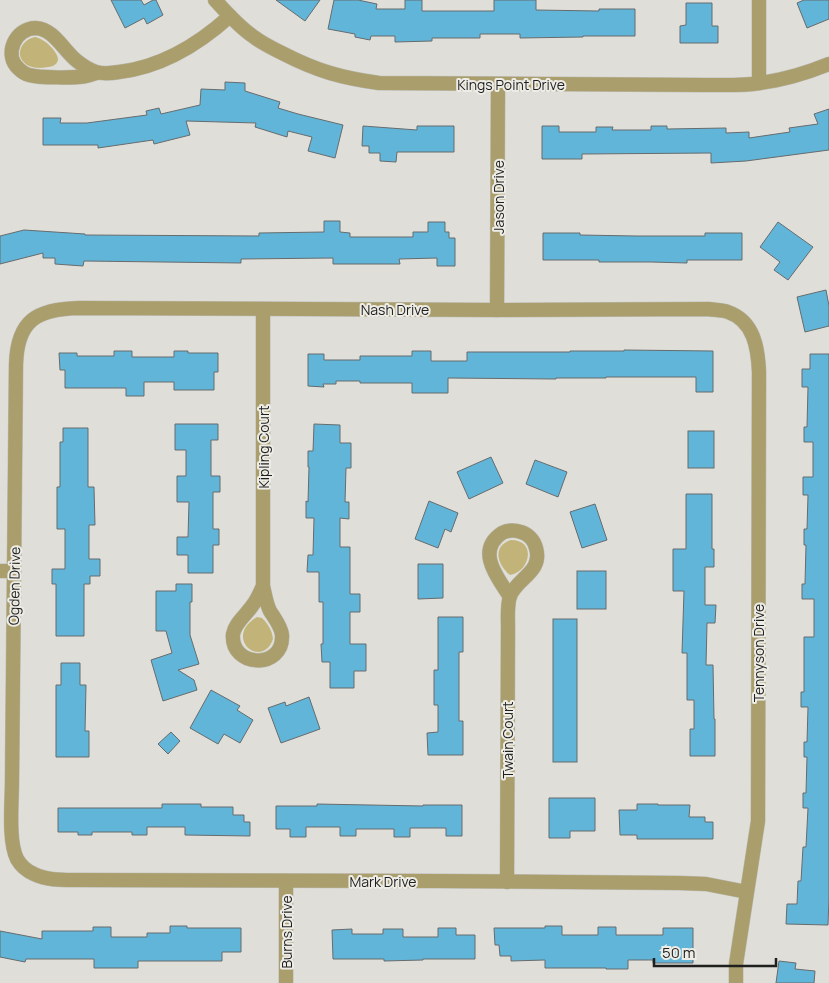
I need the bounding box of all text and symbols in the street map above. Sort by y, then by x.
street label: Kings Point Drive [457,75,565,94]
street label: Jason Drive [489,160,508,234]
street label: Nash Drive [361,300,429,319]
street label: Kipling Court [254,405,273,489]
street label: Ogden Drive [4,547,24,625]
street label: Tennyson Drive [749,604,768,702]
street label: Twain Court [498,701,517,779]
street label: Mark Drive [349,872,417,891]
street label: Burns Drive [277,895,296,969]
scale bar [654,936,776,968]
text: 50 m [662,942,696,963]

